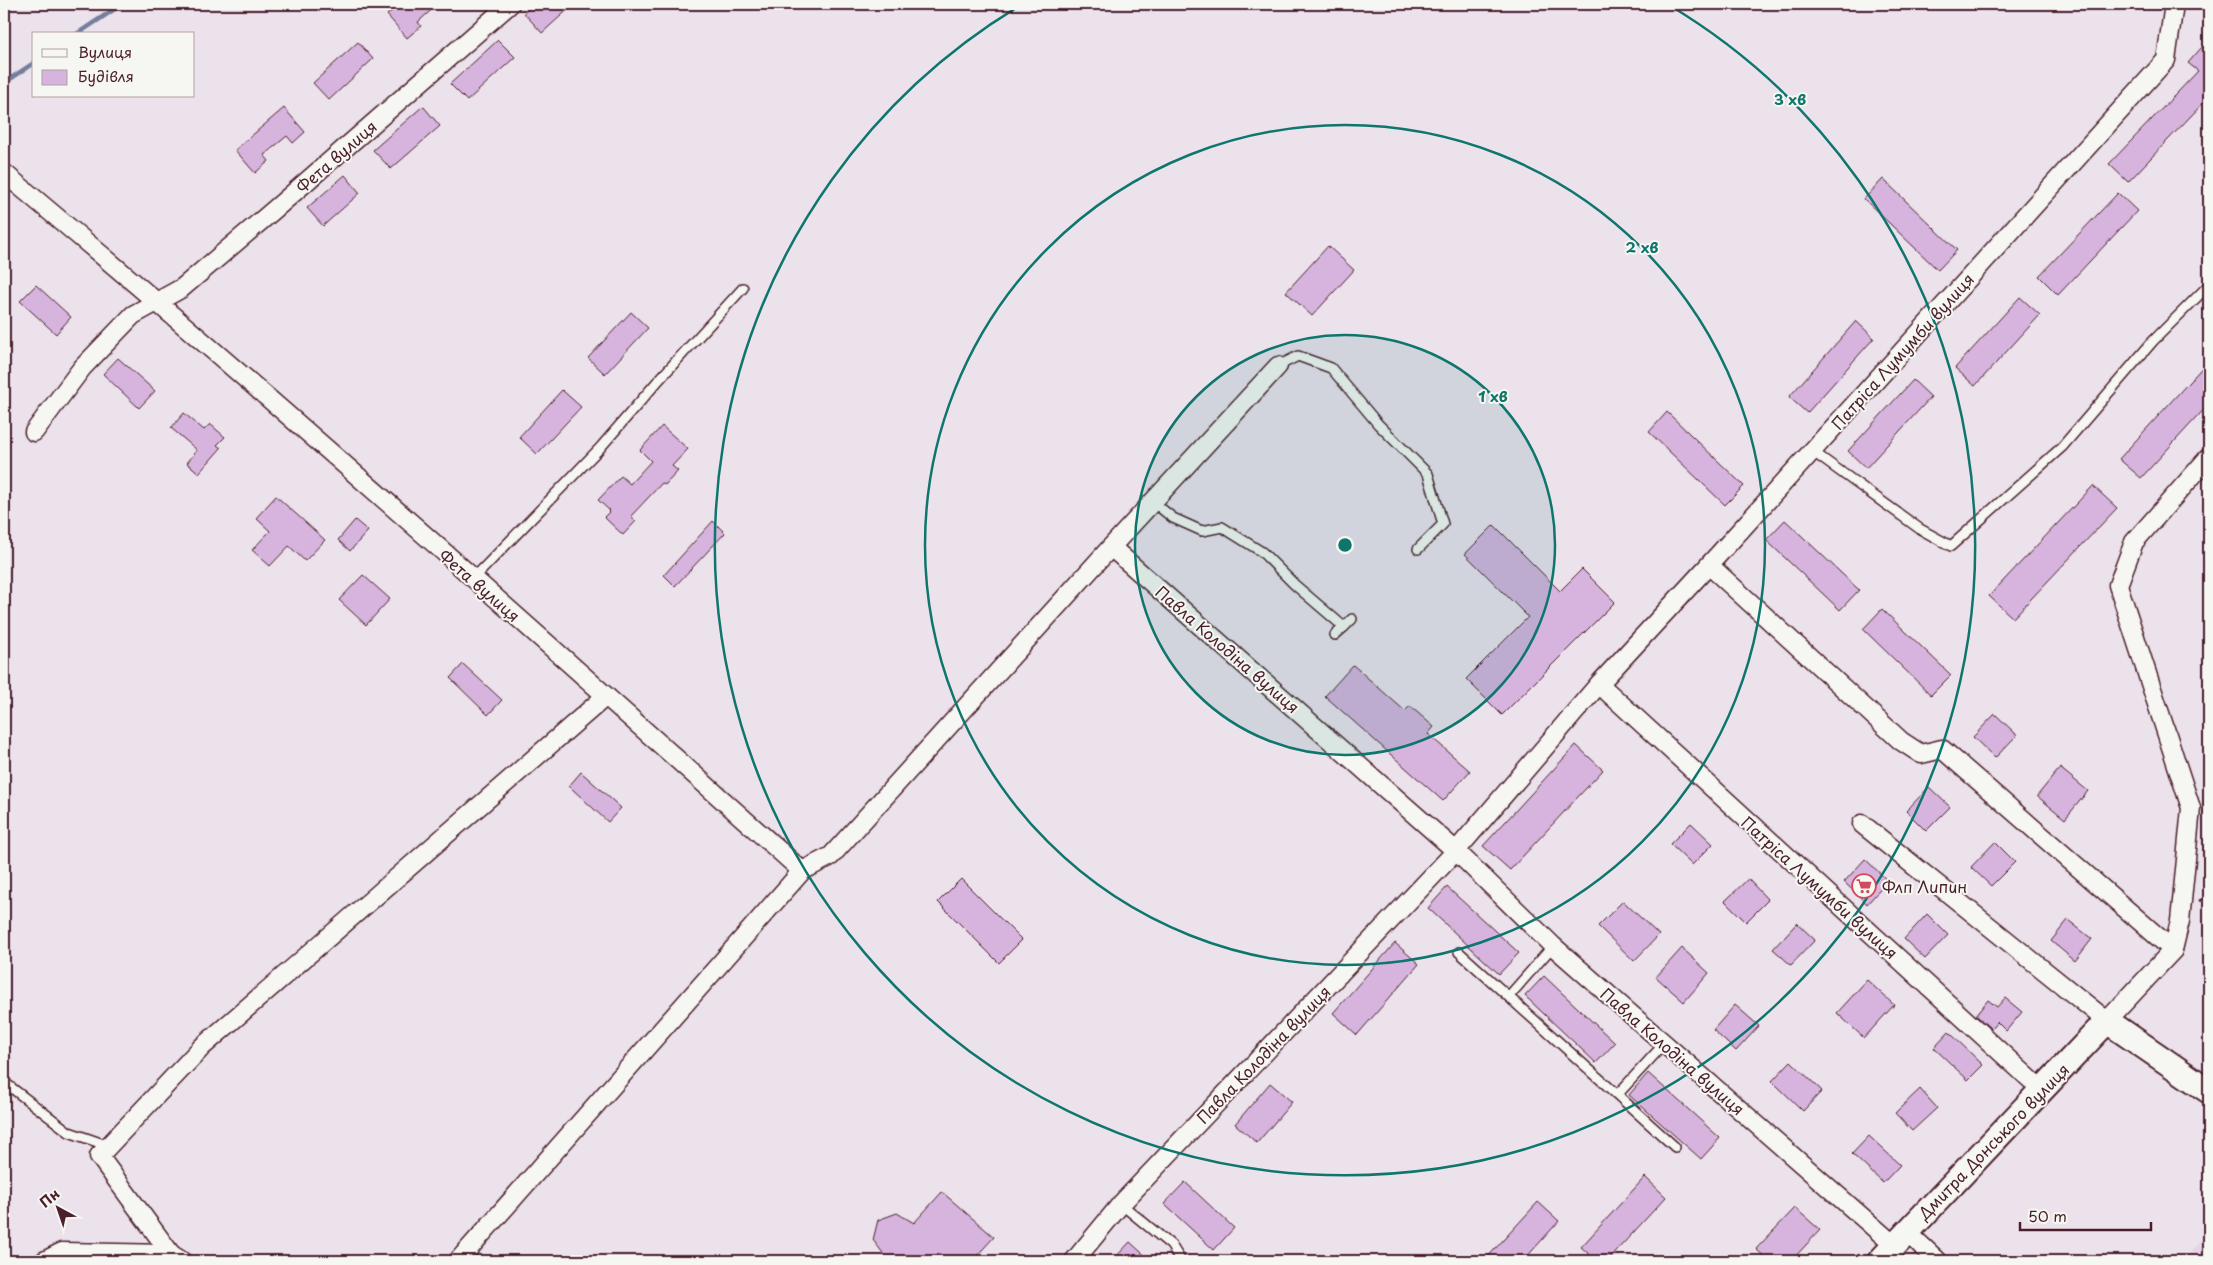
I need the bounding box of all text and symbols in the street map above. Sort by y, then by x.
legend [32,32,195,98]
text: Вулиця [78,40,132,63]
text: Будівля [78,64,134,87]
text: 3 хв [1774,87,1806,110]
street label: Фета вулиця [290,114,382,198]
text: 2 хв [1626,235,1658,258]
street label: Патріса Лумумби вулиця [1825,267,1979,435]
text: 1 хв [1478,384,1508,407]
centre of rings [1336,536,1354,554]
street label: Фета вулиця [434,543,526,627]
street label: Павла Колодіна вулиця [1151,580,1305,718]
street label: Патріса Лумумби вулиця [1736,810,1904,964]
supermarket icon: Флп Липин [1851,873,1877,899]
place label: Флп Липин [1882,874,1967,898]
street label: Павла Колодіна вулиця [1191,980,1335,1128]
street label: Павла Колодіна вулиця [1596,982,1750,1120]
street label: Дмитра Донського вулиця [1911,1058,2074,1225]
north arrow [32,1182,82,1232]
text: Пн [35,1183,64,1212]
scale bar [2020,1200,2152,1232]
text: 50 m [2028,1204,2067,1227]

